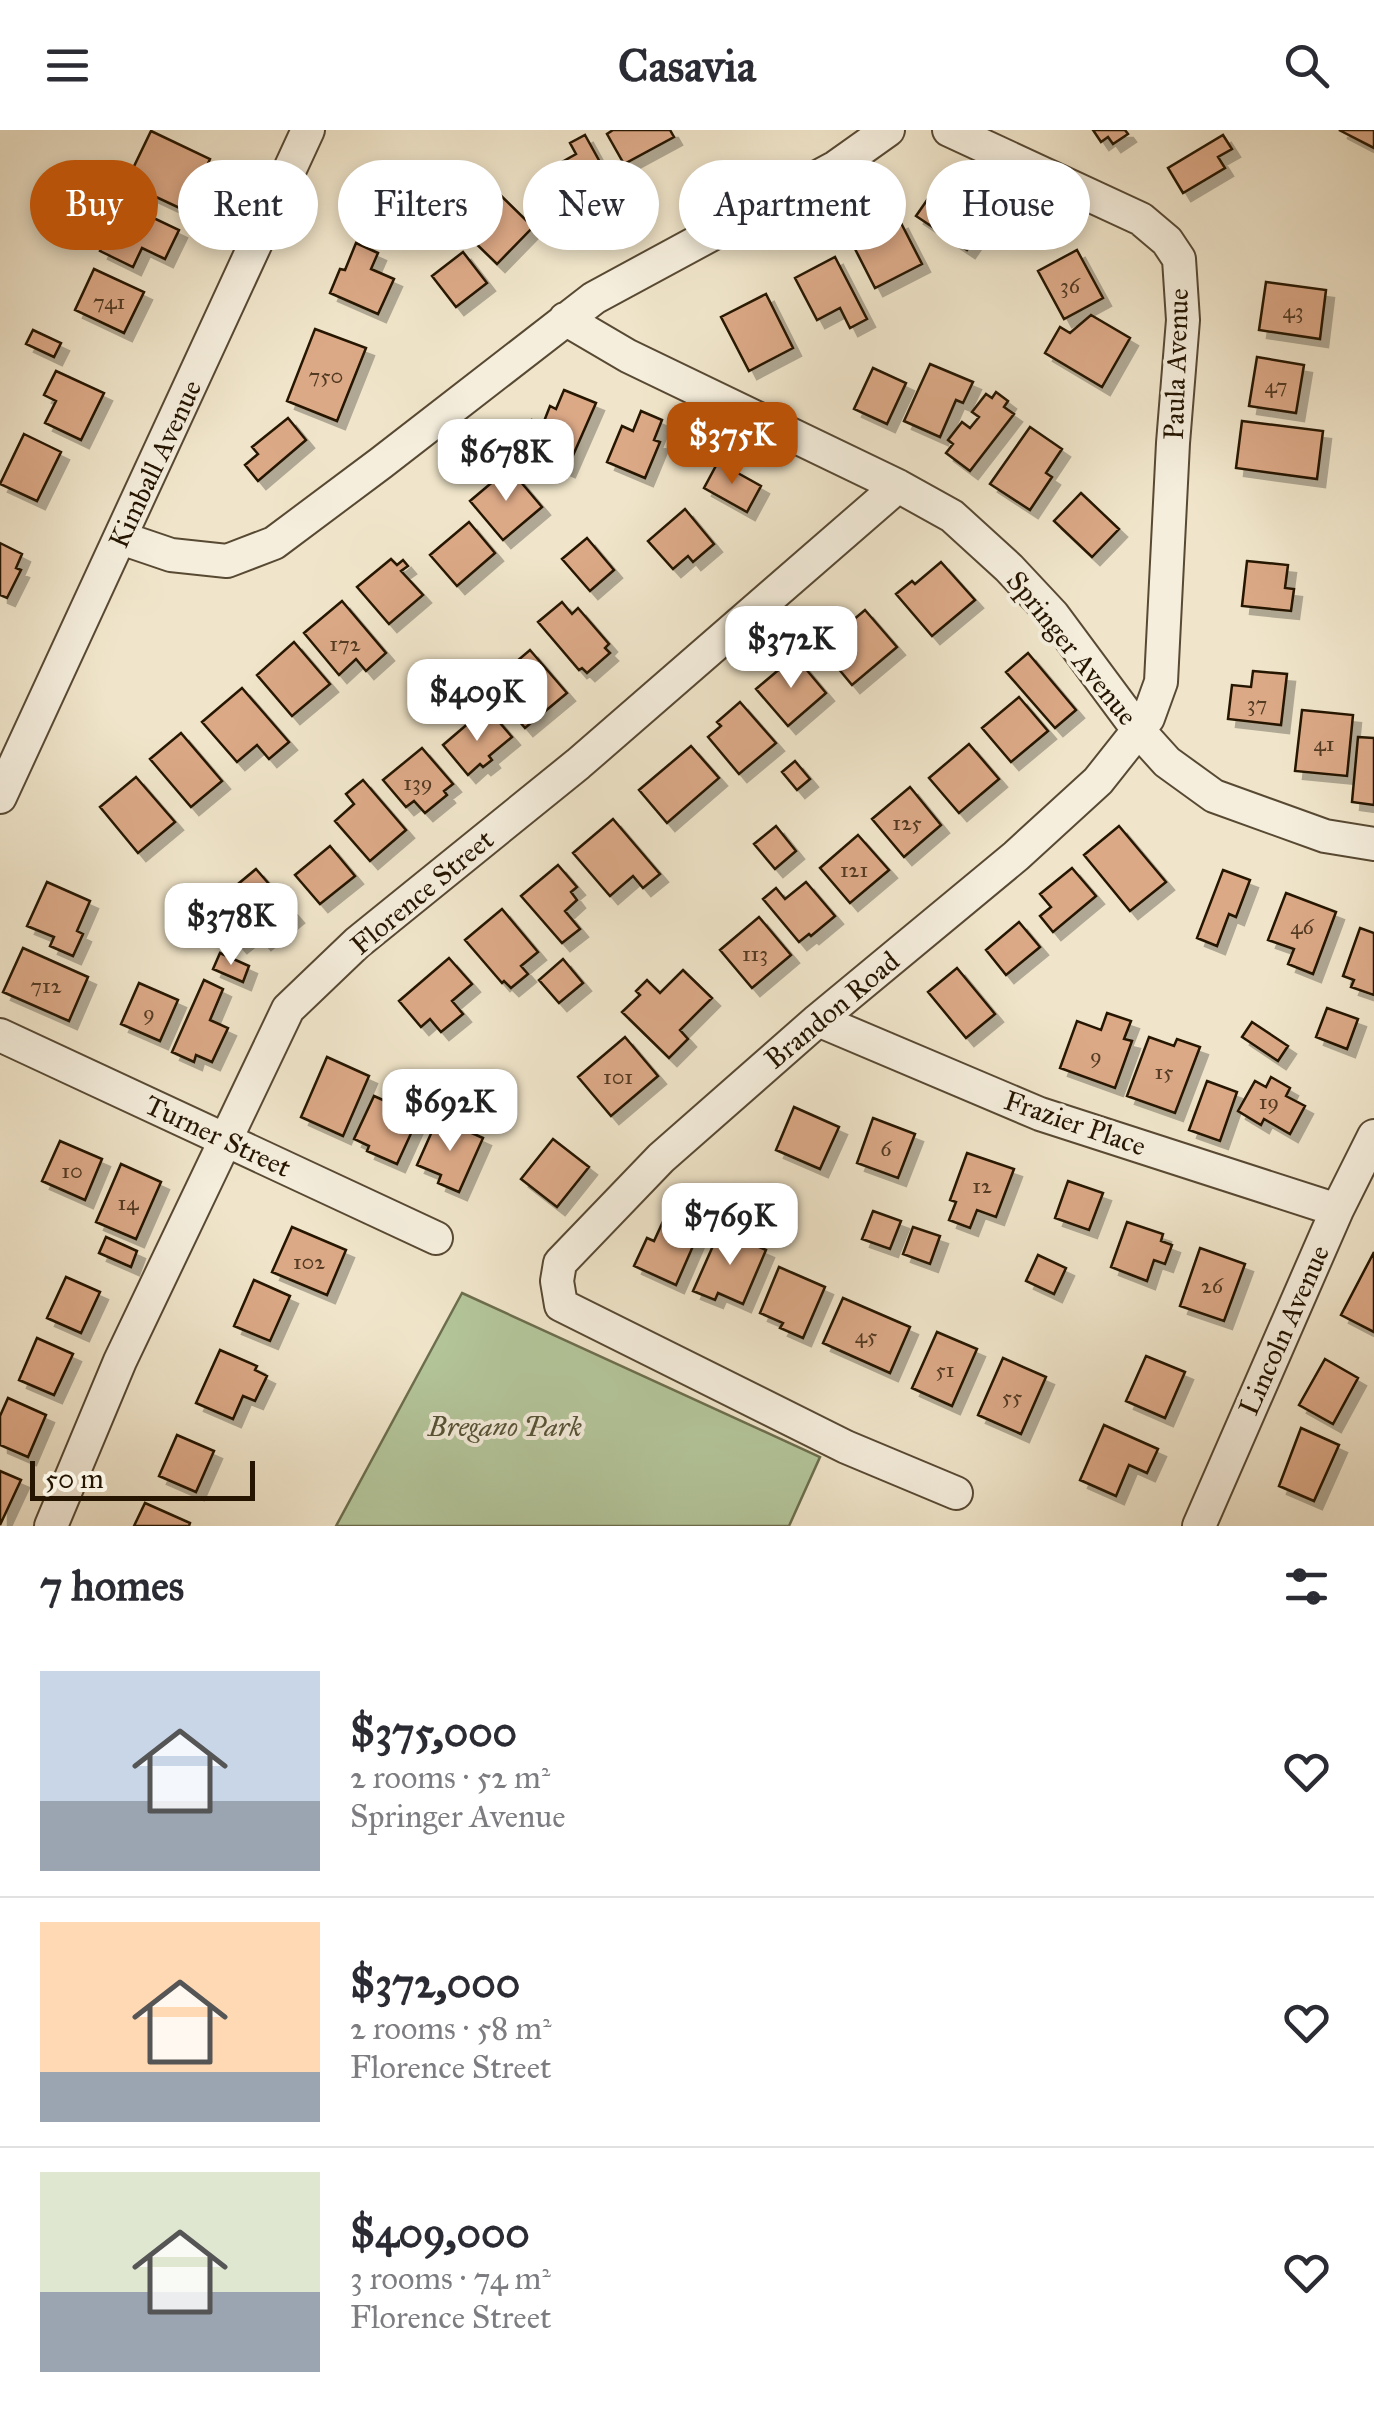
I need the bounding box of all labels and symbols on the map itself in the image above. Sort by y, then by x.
house number: 36 [1060,272,1081,299]
house number: 741 [93,288,125,315]
street label: Paula Avenue [1156,288,1196,440]
house number: 43 [1282,297,1304,324]
house number: 750 [309,362,343,389]
house number: 47 [1264,372,1288,399]
street label: Kimball Avenue [101,374,209,554]
pin: $375K [662,402,802,487]
pin: $678K [436,419,576,504]
street label: Springer Avenue [999,564,1145,732]
pin: $372K [721,606,861,691]
house number: 172 [329,630,361,657]
pin: $409K [407,659,547,744]
house number: 37 [1247,690,1267,717]
house number: 41 [1314,730,1334,757]
house number: 139 [403,769,433,796]
house number: 125 [892,809,922,836]
street label: Florence Street [343,822,501,962]
house number: 121 [840,856,868,883]
pin: $378K [161,883,301,968]
house number: 46 [1290,913,1314,940]
house number: 113 [742,940,768,967]
street label: Brandon Road [758,944,906,1076]
house number: 712 [30,972,62,999]
house number: 9 [143,999,155,1026]
house number: 9 [1090,1042,1102,1069]
house number: 15 [1155,1058,1173,1085]
house number: 101 [603,1063,633,1090]
pin: $692K [380,1069,520,1154]
street label: Frazier Place [1000,1082,1150,1164]
street label: Turner Street [139,1087,297,1185]
house number: 19 [1259,1088,1279,1115]
house number: 6 [880,1135,892,1162]
house number: 10 [61,1157,83,1184]
house number: 12 [972,1172,992,1199]
pin: $769K [660,1183,800,1268]
house number: 14 [118,1189,139,1216]
street label: Lincoln Avenue [1231,1240,1337,1420]
house number: 102 [293,1248,325,1275]
house number: 26 [1201,1272,1224,1299]
house number: 45 [855,1322,877,1349]
house number: 51 [936,1356,954,1383]
house number: 55 [1002,1383,1022,1410]
park label: Bregano Park [426,1409,583,1444]
scale bar [30,1456,255,1500]

